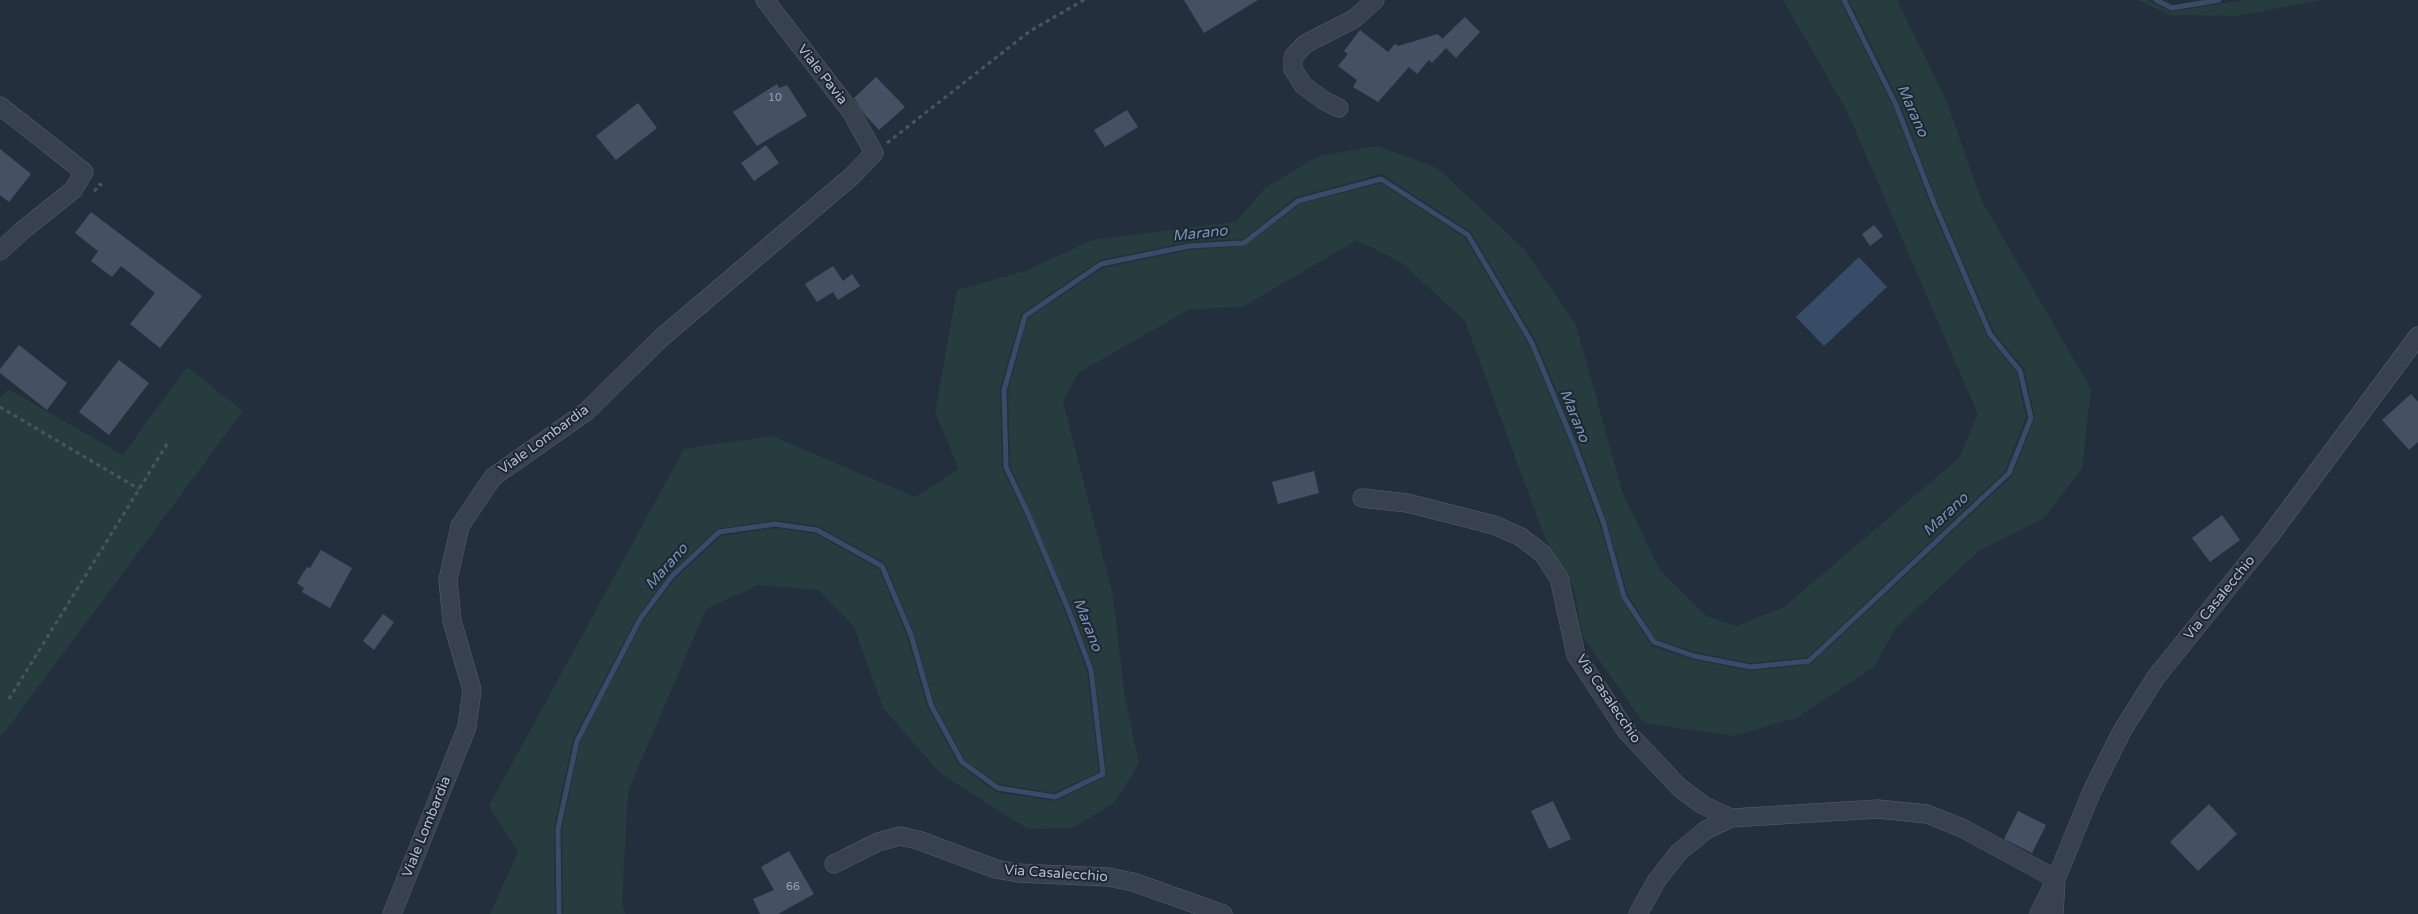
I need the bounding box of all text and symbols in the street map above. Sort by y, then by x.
street label: Viale Pavia [793,42,851,108]
water label: Marano [1893,82,1931,140]
house number: 10 [768,91,782,105]
water label: Marano [1172,222,1228,246]
water label: Marano [1555,387,1593,445]
street label: Viale Lombardia [496,402,592,478]
water label: Marano [1920,490,1972,540]
water label: Marano [642,540,692,594]
street label: Via Casalecchio [2181,552,2259,644]
water label: Marano [1069,596,1105,654]
street label: Via Casalecchio [1572,651,1644,747]
street label: Viale Lombardia [399,774,455,880]
street label: Via Casalecchio [1004,862,1108,886]
house number: 66 [786,880,800,894]

